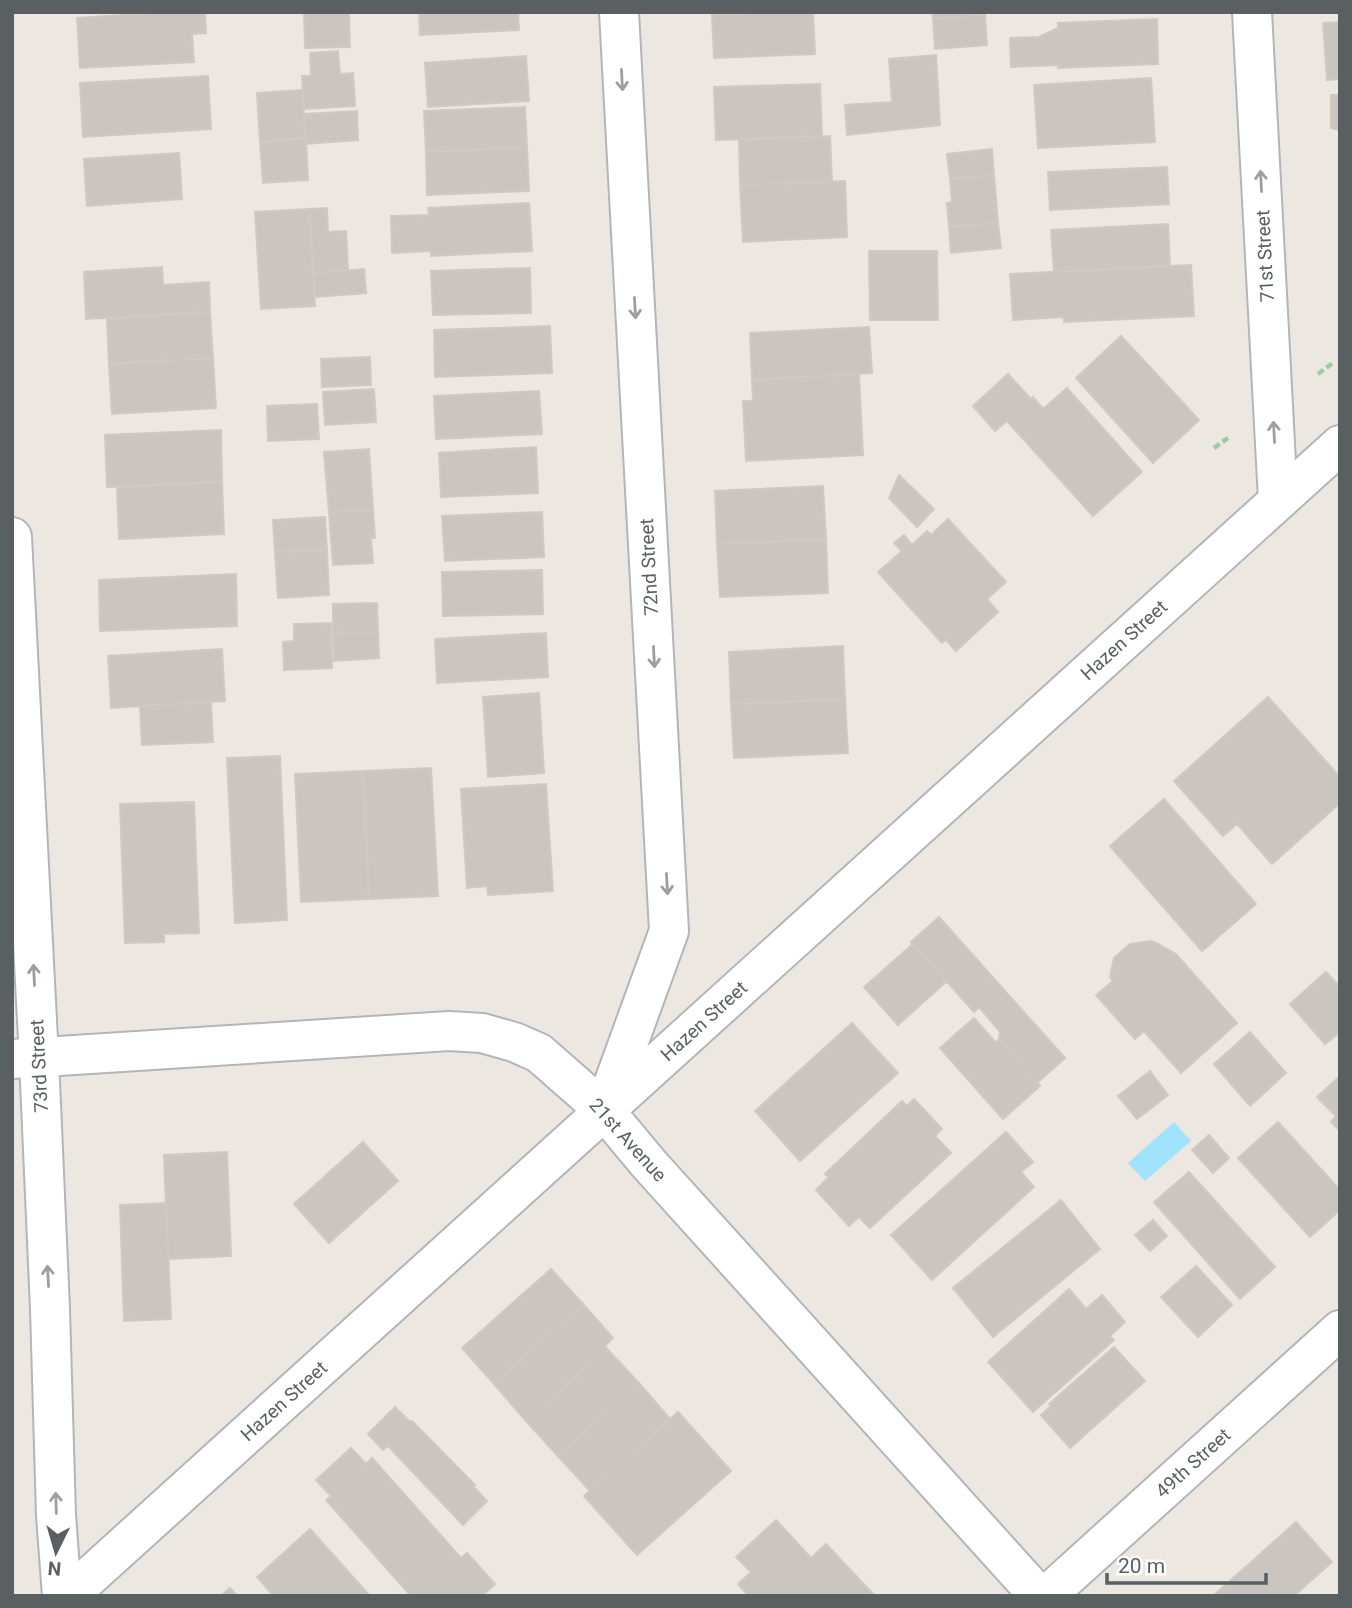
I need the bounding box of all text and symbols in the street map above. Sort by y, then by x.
one-way arrow [616,69,629,92]
one-way arrow [1254,170,1267,192]
street label: 71st Street [1251,209,1279,303]
one-way arrow [629,296,642,318]
one-way arrow [1268,421,1281,444]
street label: 72nd Street [635,518,663,616]
street label: Hazen Street [1076,595,1172,685]
one-way arrow [648,645,661,668]
one-way arrow [660,872,673,895]
one-way arrow [28,964,41,987]
street label: Hazen Street [656,976,752,1066]
street label: 73rd Street [25,1019,53,1113]
street label: 21st Avenue [585,1094,671,1186]
one-way arrow [42,1265,55,1288]
street label: Hazen Street [236,1356,332,1446]
street label: 49th Street [1151,1423,1235,1503]
one-way arrow [49,1492,62,1515]
north arrow [21,1517,91,1587]
scale bar [1107,1542,1266,1586]
text: 20 m [1118,1554,1165,1578]
text: N [47,1556,62,1580]

